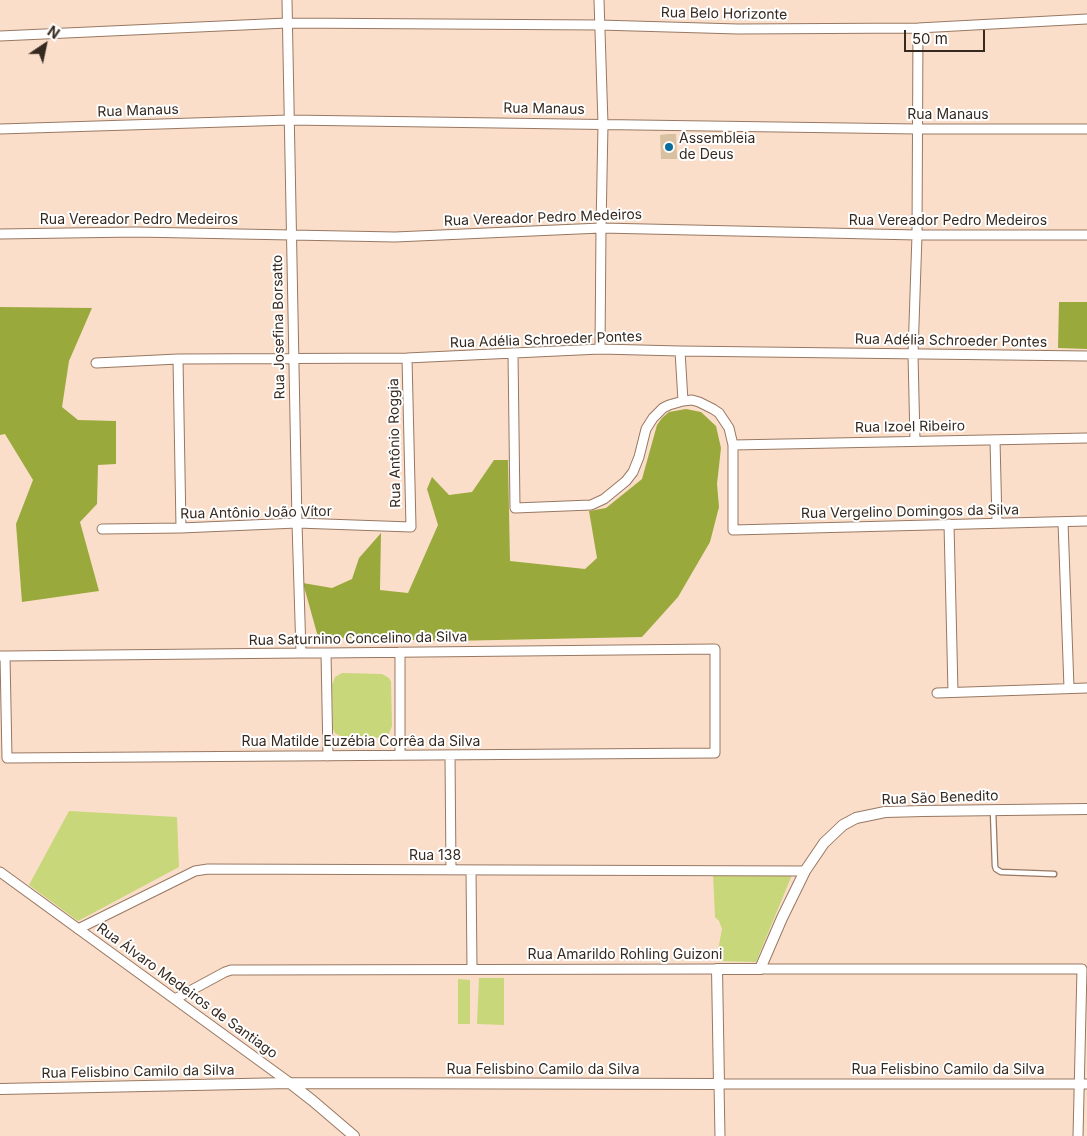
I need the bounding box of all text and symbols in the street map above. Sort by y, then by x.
street label: Rua Belo Horizonte [661,4,787,24]
north arrow [20,20,70,70]
scale bar [907,20,988,52]
text: N [44,22,63,42]
text: 50 m [912,29,948,48]
street label: Rua Manaus [503,100,585,118]
street label: Rua Manaus [97,101,179,121]
street label: Rua Manaus [907,107,989,123]
place label: Assembleia de Deus [679,131,755,164]
marker: Assembleia de Deus [663,141,675,153]
street label: Rua Vereador Pedro Medeiros [444,206,642,230]
street label: Rua Vereador Pedro Medeiros [40,212,238,228]
street label: Rua Vereador Pedro Medeiros [849,213,1047,229]
street label: Rua Josefina Borsatto [269,254,289,400]
street label: Rua Adélia Schroeder Pontes [450,328,642,352]
street label: Rua Adélia Schroeder Pontes [855,331,1047,351]
street label: Rua Antônio Roggia [385,378,405,508]
street label: Rua Izoel Ribeiro [855,418,965,436]
street label: Rua Vergelino Domingos da Silva [801,502,1019,522]
street label: Rua Antônio João Vítor [180,503,332,523]
street label: Rua Saturnino Concelino da Silva [248,629,468,649]
street label: Rua Matilde Euzébia Corrêa da Silva [242,734,480,750]
street label: Rua São Benedito [881,788,999,808]
street label: Rua 138 [409,848,461,864]
street label: Rua Álvaro Medeiros de Santiago [93,920,281,1062]
street label: Rua Amarildo Rohling Guizoni [528,947,722,963]
street label: Rua Felisbino Camilo da Silva [41,1062,235,1082]
street label: Rua Felisbino Camilo da Silva [446,1062,640,1078]
street label: Rua Felisbino Camilo da Silva [851,1062,1045,1078]

